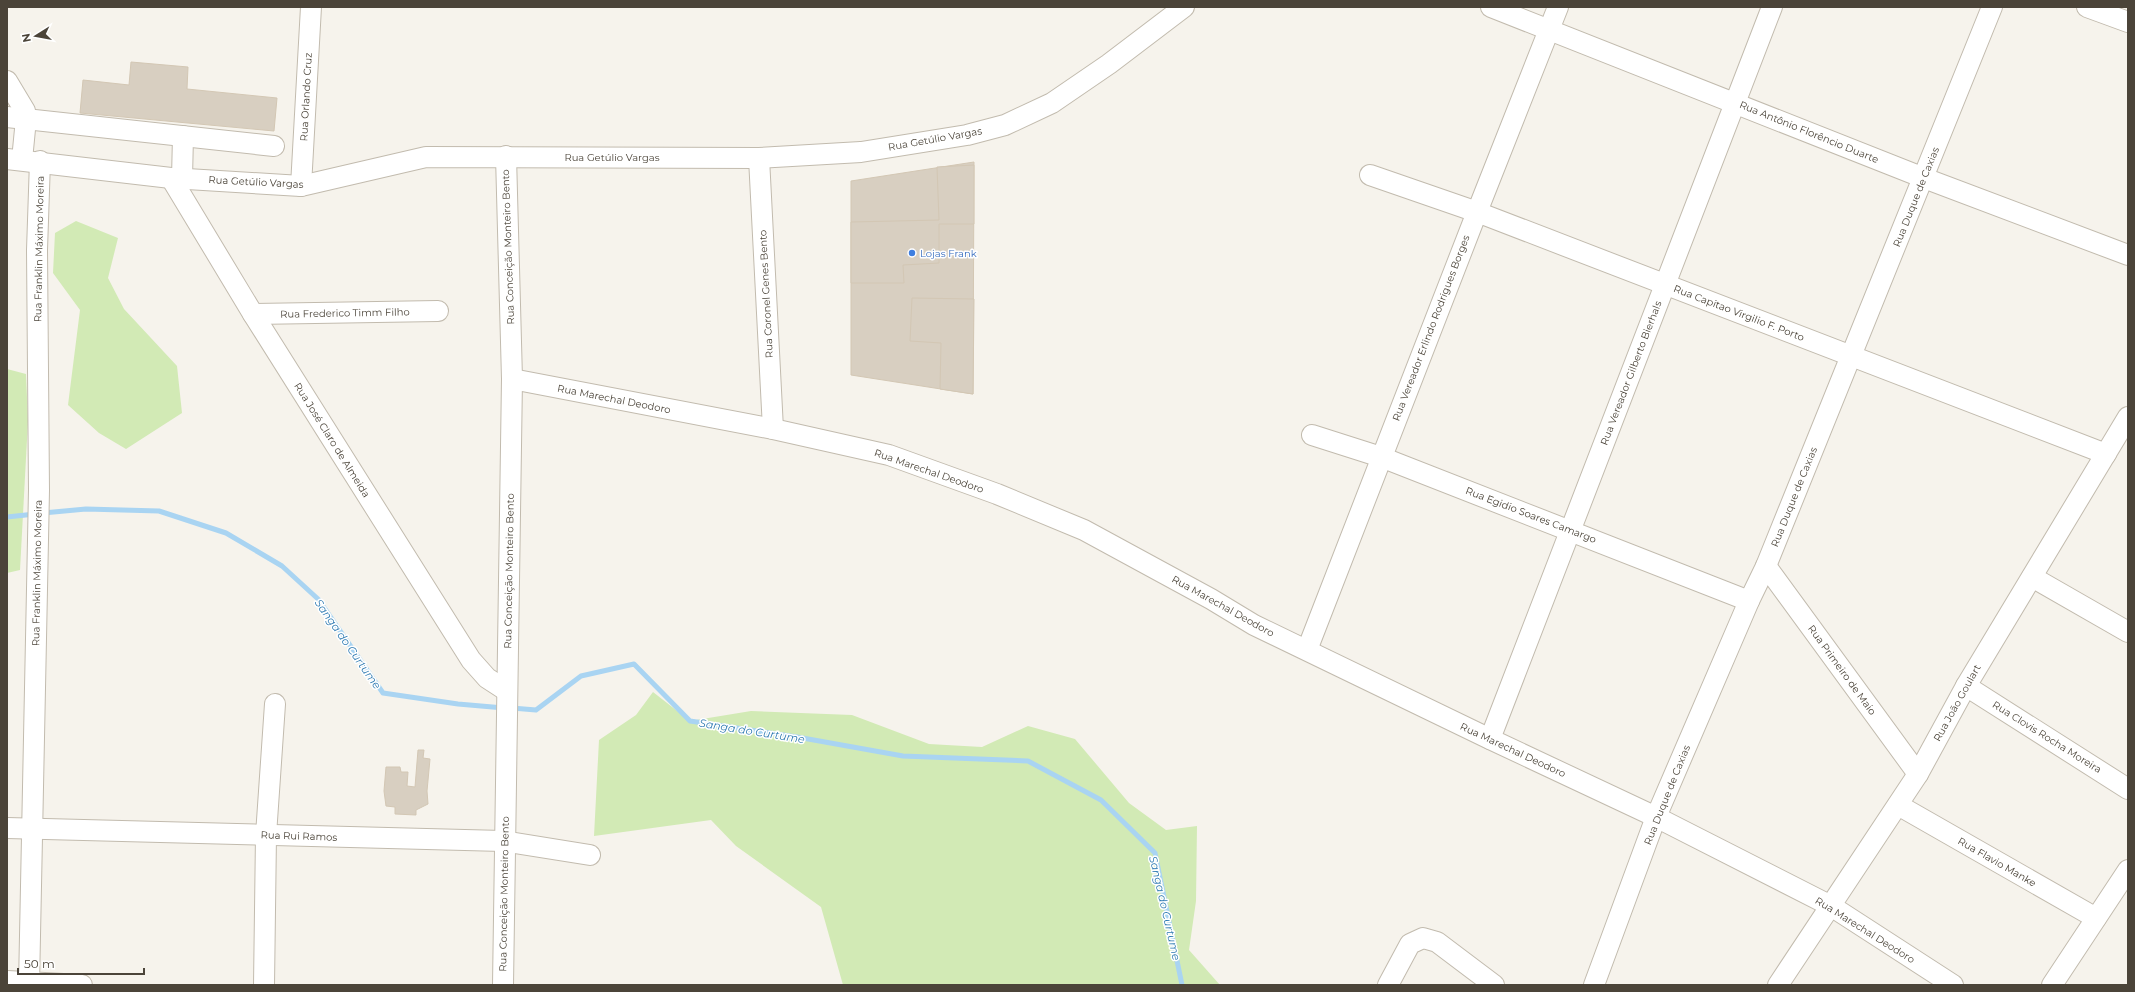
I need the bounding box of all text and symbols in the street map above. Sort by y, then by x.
north arrow [16,16,56,56]
text: N [18,32,34,44]
street label: Rua Orlando Cruz [297,52,315,142]
street label: Rua Antônio Florêncio Duarte [1738,98,1880,166]
street label: Rua Getúlio Vargas [887,124,983,154]
street label: Rua Duque de Caxias [1890,145,1942,249]
street label: Rua Getúlio Vargas [564,151,660,164]
street label: Rua Conceição Monteiro Bento [499,169,517,325]
street label: Rua Getúlio Vargas [208,173,304,191]
street label: Rua Franklin Máximo Moreira [31,176,47,322]
street label: Rua Coronel Genes Bento [756,230,776,358]
street label: Rua Vereador Erlindo Rodrigues Borges [1389,233,1473,423]
place label: Lojas Frank [920,247,977,260]
marker: Lojas Frank [907,248,917,258]
street label: Rua Capitao Virgilio F. Porto [1672,282,1806,344]
street label: Rua Vereador Gilberto Bierhals [1597,299,1665,447]
street label: Rua Frederico Timm Filho [280,305,410,321]
street label: Rua José Claro de Almeida [291,380,373,500]
street label: Rua Marechal Deodoro [556,382,672,416]
street label: Rua Duque de Caxias [1768,445,1820,549]
street label: Rua Marechal Deodoro [872,446,986,496]
street label: Rua Egidio Soares Camargo [1464,484,1598,546]
street label: Rua Conceição Monteiro Bento [501,493,517,649]
street label: Rua Franklin Máximo Moreira [29,500,45,646]
street label: Rua Marechal Deodoro [1169,572,1277,640]
water label: Sanga do Curtume [312,596,385,692]
street label: Rua Primeiro de Maio [1805,622,1879,718]
street label: Rua João Goulart [1930,662,1984,744]
street label: Rua Clovis Rocha Moreira [1990,698,2104,776]
water label: Sanga do Curtume [698,716,806,746]
street label: Rua Marechal Deodoro [1458,720,1568,780]
street label: Rua Duque de Caxias [1641,743,1693,847]
street label: Rua Conceição Monteiro Bento [496,816,512,972]
street label: Rua Rui Ramos [261,828,338,844]
street label: Rua Flavio Manke [1956,834,2038,890]
water label: Sanga do Curtume [1146,854,1184,962]
street label: Rua Marechal Deodoro [1813,894,1917,966]
scale bar [18,950,144,976]
text: 50 m [24,956,55,971]

